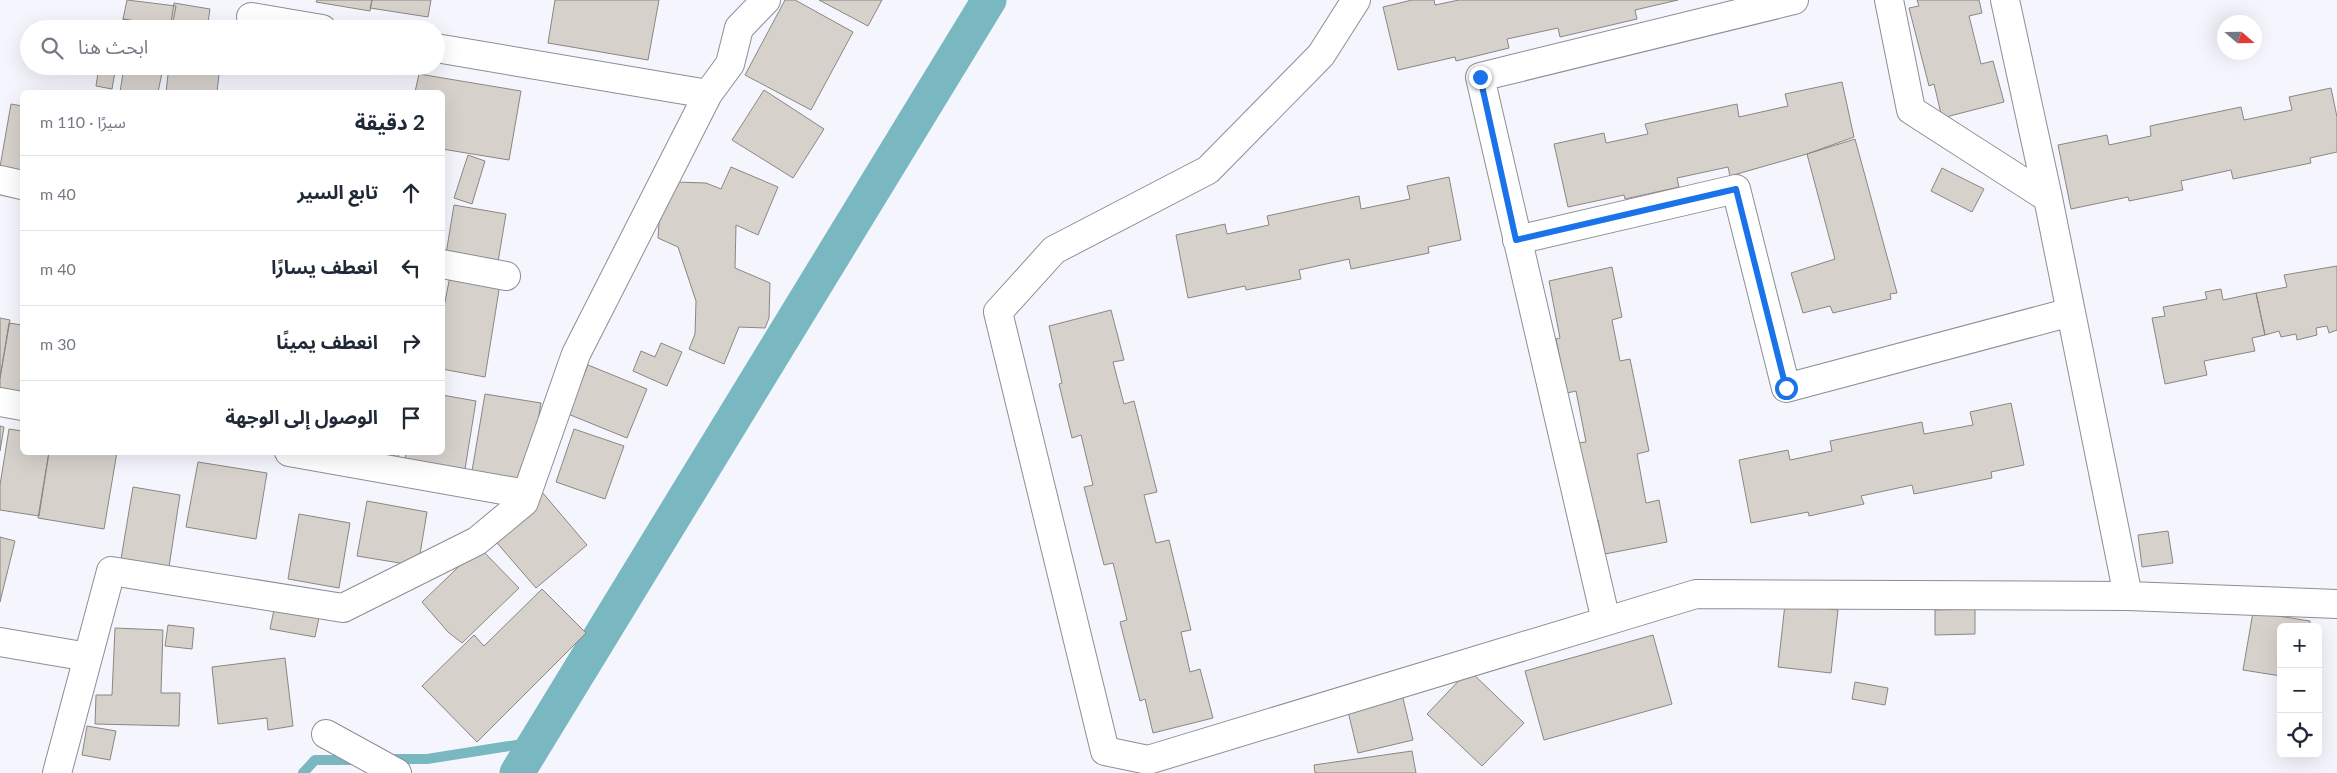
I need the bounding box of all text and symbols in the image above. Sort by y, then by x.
north arrow [2217,15,2262,60]
search box [20,20,445,75]
icon: search [38,34,66,62]
text: ابحث هنا [78,35,148,58]
route end [1469,66,1492,89]
text: 2 دقيقة [355,109,425,134]
text: سيرًا · 110 m [40,112,126,131]
icon: ahead [397,179,425,207]
text: تابع السير [297,180,378,203]
text: 40 m [40,184,76,203]
icon: left [397,254,425,282]
text: انعطف يسارًا [271,255,378,278]
text: 40 m [40,259,76,278]
icon: right [397,329,425,357]
text: انعطف يمينًا [276,330,378,353]
text: 30 m [40,334,76,353]
route start [1775,377,1798,400]
icon: arrive [397,404,425,432]
text: الوصول إلى الوجهة [225,405,378,428]
map controls [2277,623,2322,758]
button: + [2277,623,2322,668]
button: − [2277,668,2322,713]
button: locate [2277,713,2322,758]

